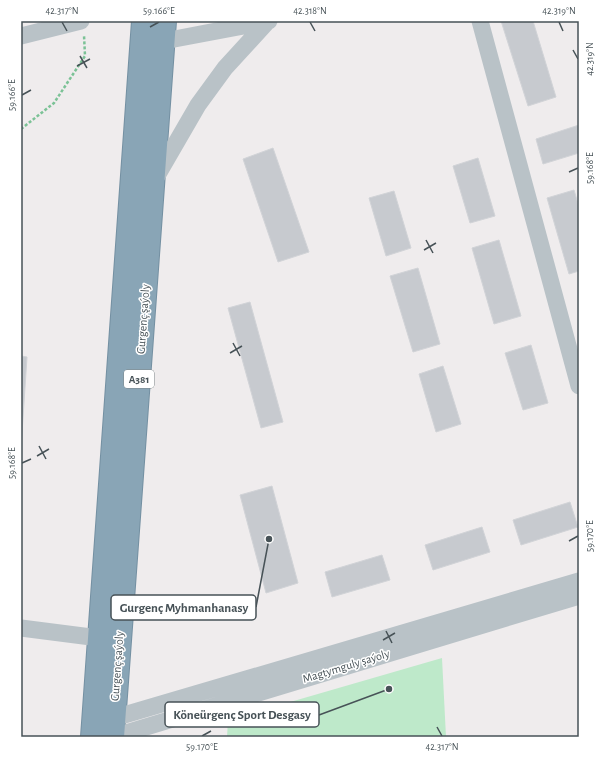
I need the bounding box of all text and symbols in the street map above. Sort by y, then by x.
text: 42.317°N [45,6,79,16]
text: 59.166°E [143,6,175,16]
text: 42.318°N [293,6,327,16]
text: 42.319°N [542,6,576,16]
text: 42.319°N [585,42,595,76]
text: 59.166°E [7,79,17,111]
text: 59.168°E [585,152,595,184]
street label: Gurgenç şaýoly [135,284,152,354]
road number: A381 [124,370,154,388]
text: 59.168°E [7,447,17,479]
text: 59.170°E [585,520,595,552]
callout: Gurgenç Myhmanhanasy [111,595,256,620]
text: Gurgenç Myhmanhanasy [120,602,248,615]
street label: Gurgenç şaýoly [109,631,126,701]
street label: Magtymguly şaýoly [301,647,391,686]
callout: Köneürgenç Sport Desgasy [165,702,319,727]
text: Köneürgenç Sport Desgasy [173,709,311,722]
text: 59.170°E [186,742,218,752]
text: 42.317°N [425,742,459,752]

